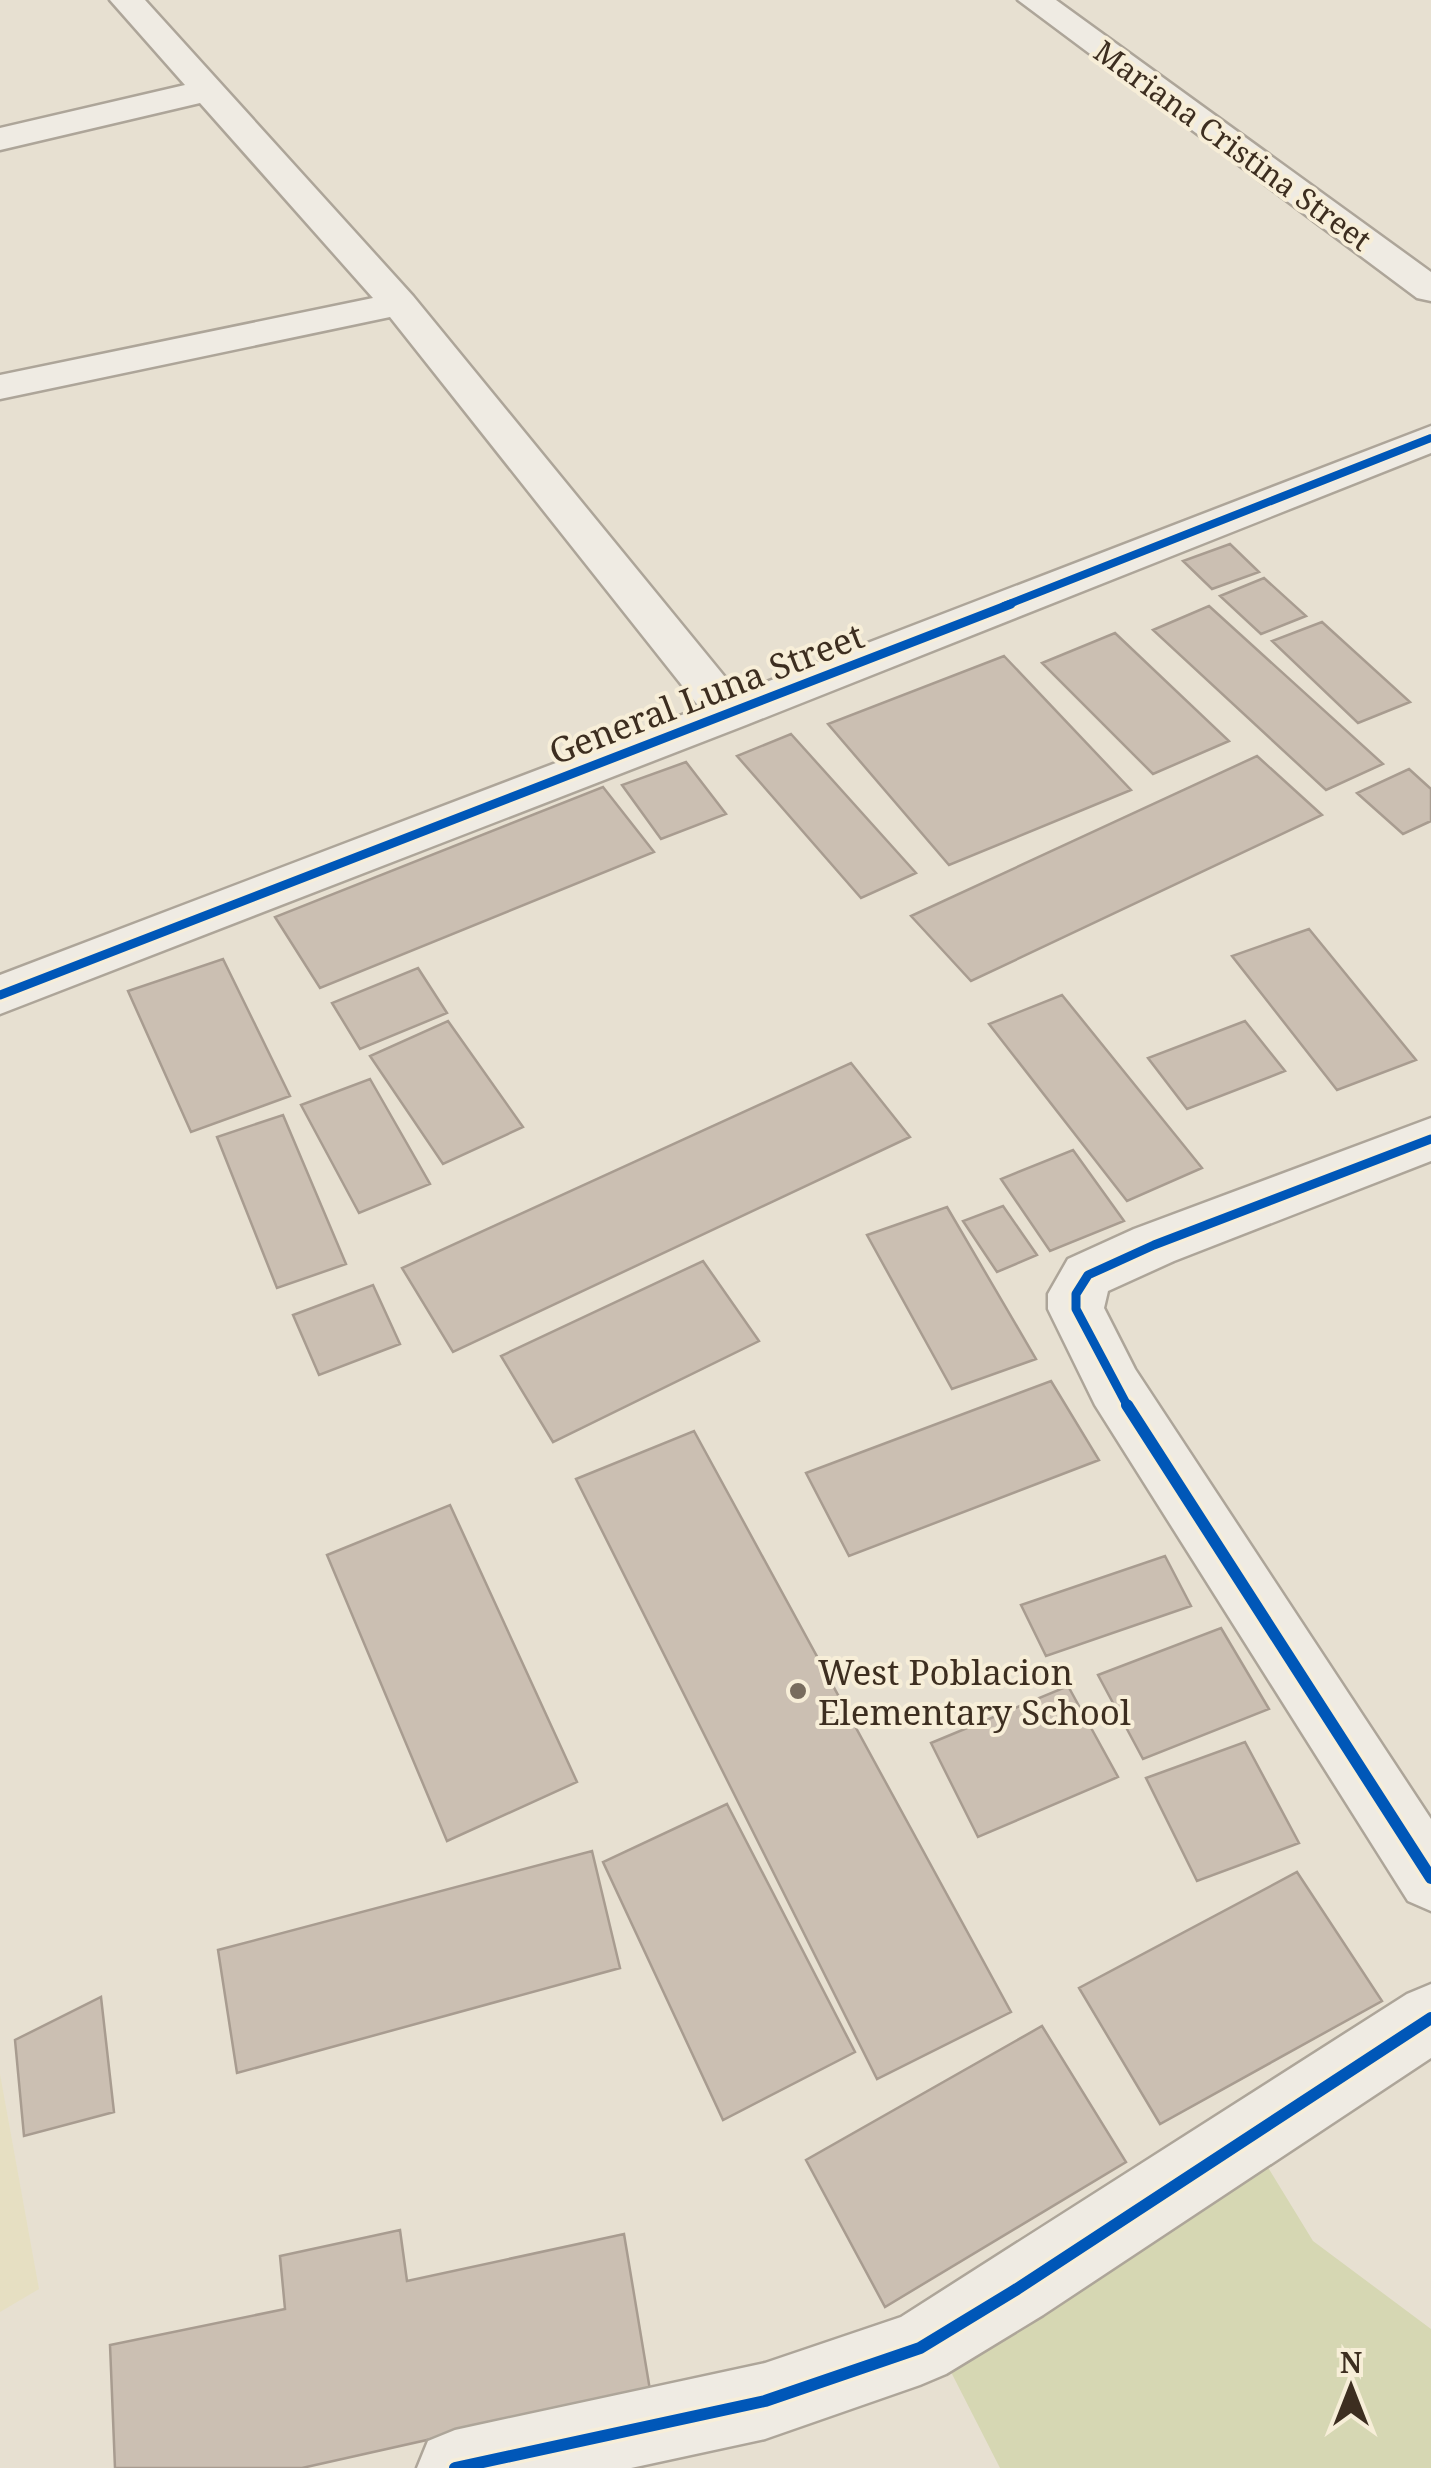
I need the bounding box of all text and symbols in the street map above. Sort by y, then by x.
street label: Mariana Cristina Street [1086,30,1380,260]
street label: General Luna Street [542,611,870,775]
place label: West Poblacion Elementary School [818,1648,1131,1735]
marker: West Poblacion Elementary School [787,1680,809,1702]
north arrow [1301,2338,1401,2438]
text: N [1340,2343,1362,2381]

